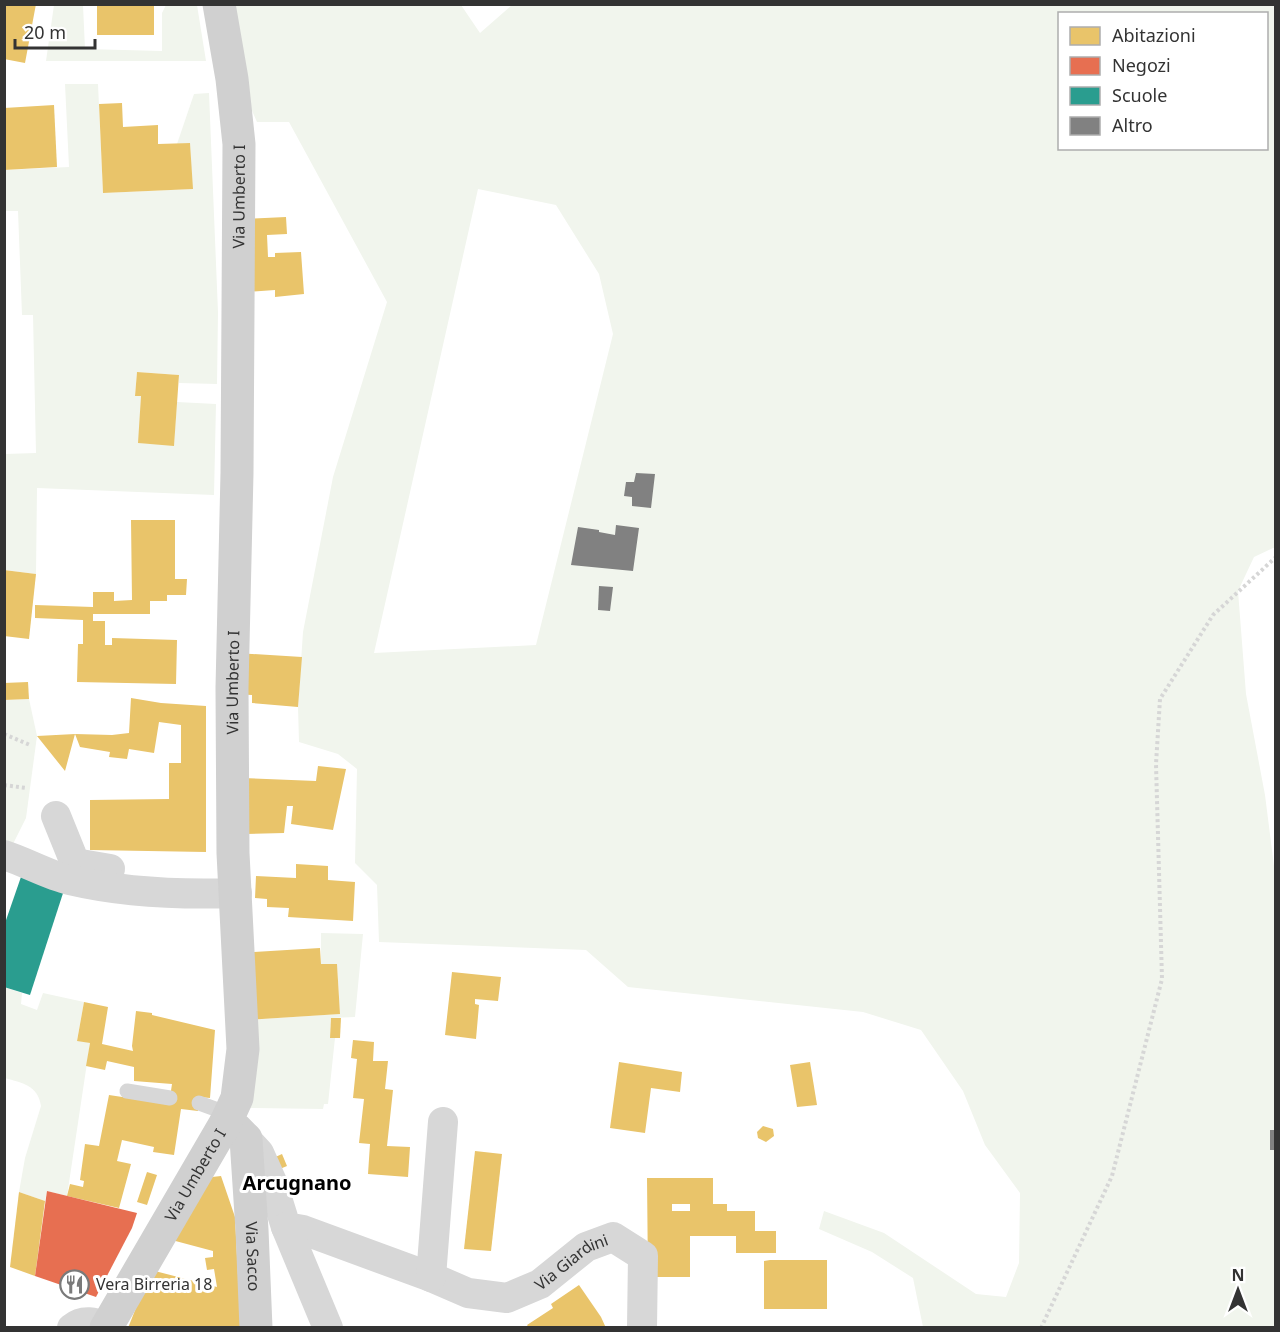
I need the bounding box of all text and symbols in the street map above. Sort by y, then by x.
scale bar [15,12,94,50]
legend [1058,12,1268,150]
text: 20 m [24,20,66,44]
text: Abitazioni [1112,23,1196,47]
text: Negozi [1112,53,1171,77]
text: Scuole [1112,83,1167,107]
text: Altro [1112,113,1153,137]
street label: Via Umberto I [227,144,250,249]
street label: Via Umberto I [221,630,244,735]
street label: Via Umberto I [159,1125,231,1226]
district label: Arcugnano [243,1169,351,1196]
street label: Via Sacco [240,1221,265,1292]
street label: Via Giardini [530,1229,611,1295]
north arrow [1208,1260,1268,1320]
text: N [1231,1264,1245,1286]
restaurant icon: Vera Birreria 18 [59,1268,91,1300]
place label: Vera Birreria 18 [96,1273,212,1295]

